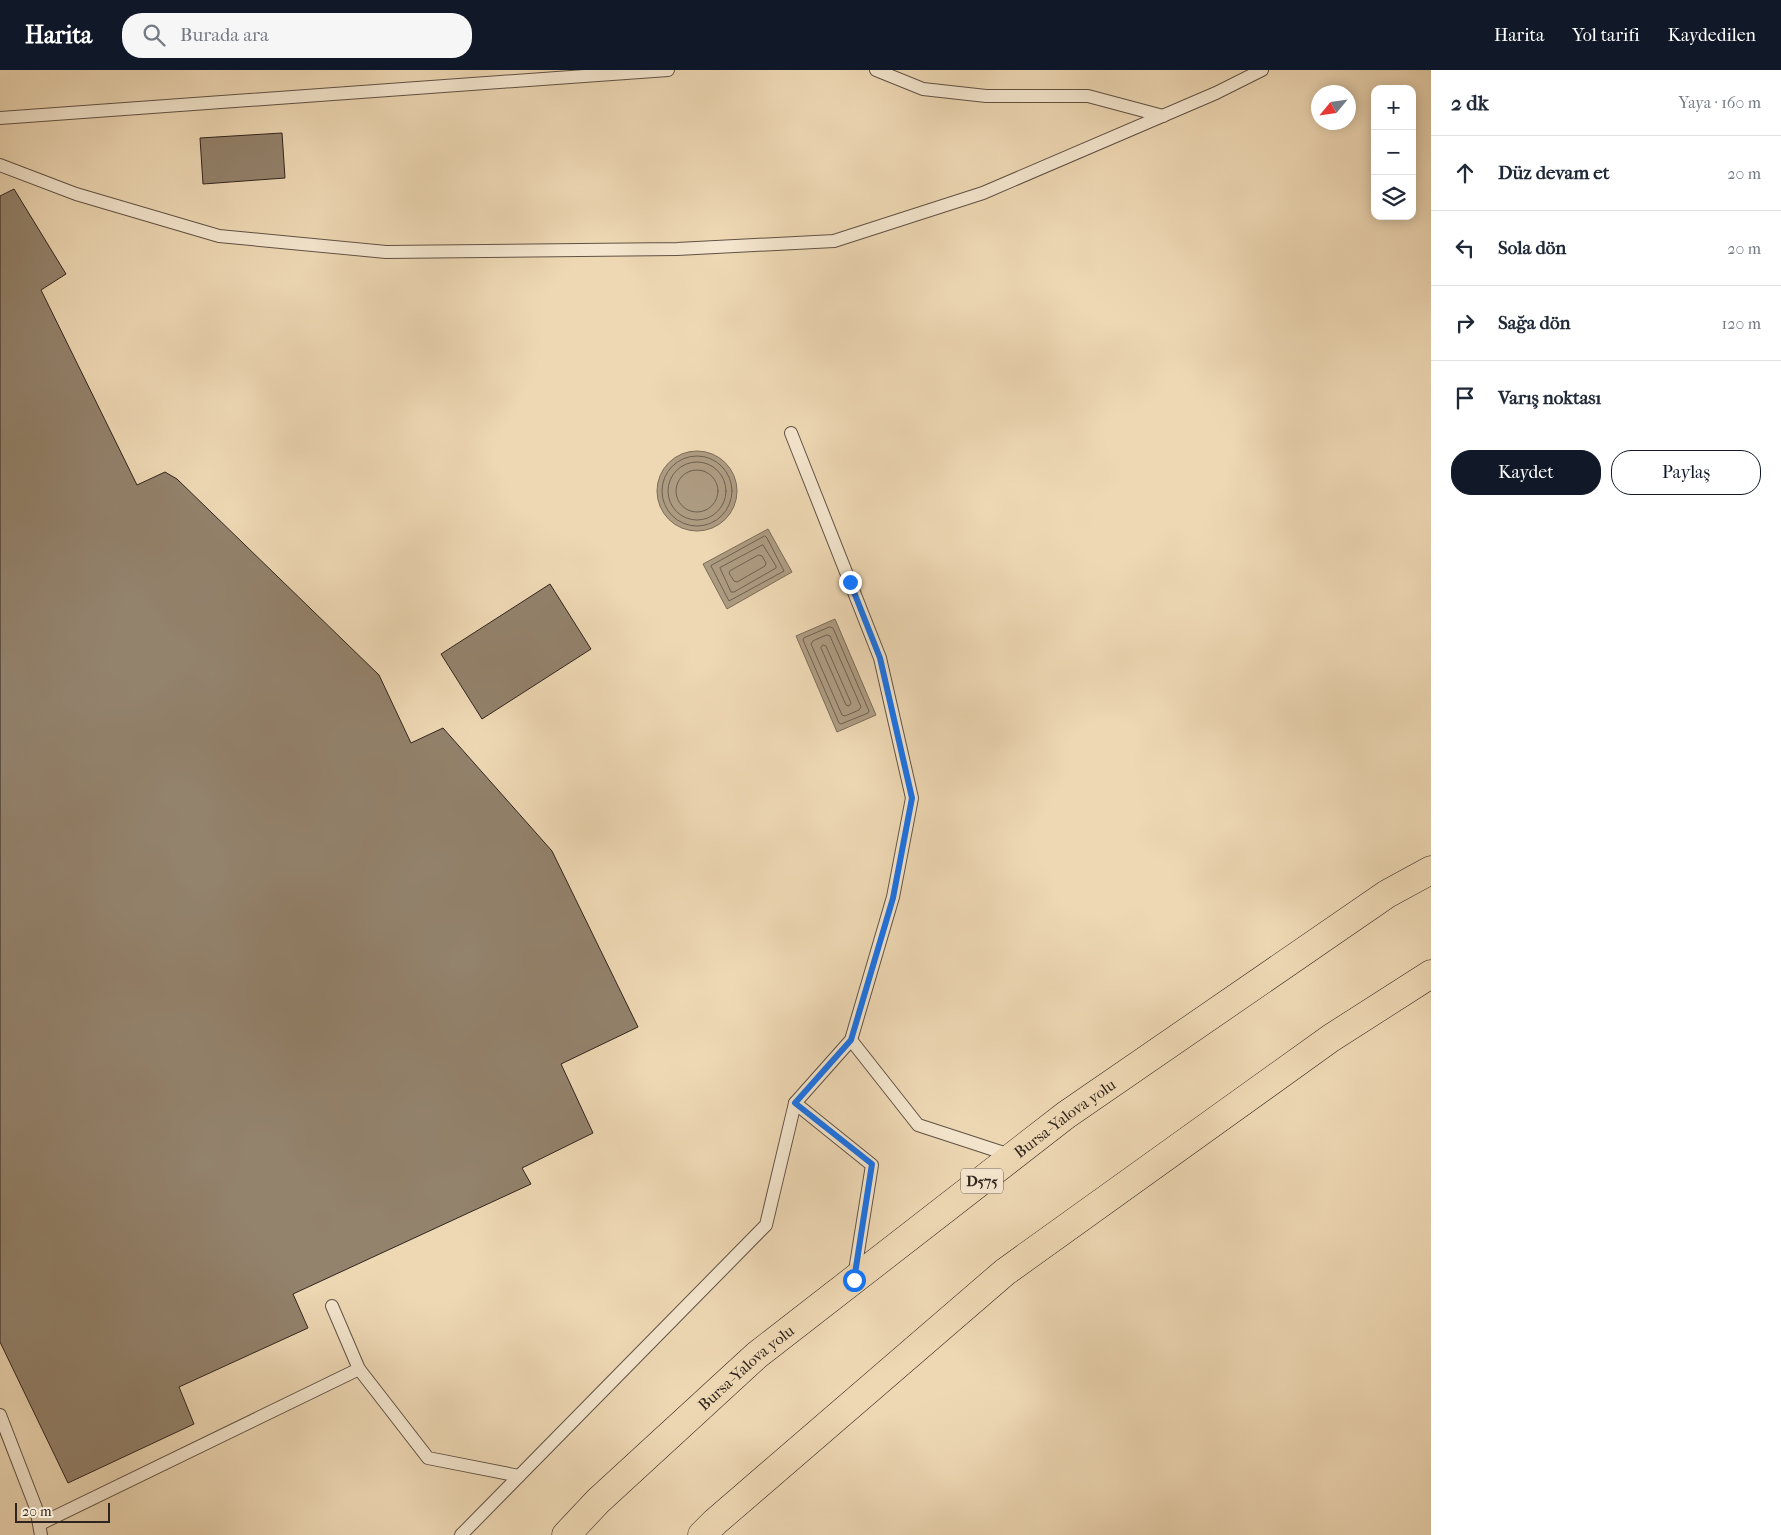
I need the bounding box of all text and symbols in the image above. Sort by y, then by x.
search box [122,13,472,58]
text: Harita [25,21,92,49]
icon: search [140,21,168,49]
text: Burada ara [180,24,269,46]
text: Harita [1494,25,1544,46]
text: Yol tarifi [1572,25,1640,46]
text: Kaydedilen [1668,25,1756,46]
north arrow [1311,85,1356,130]
map controls [1371,85,1416,220]
button: + [1371,85,1416,130]
text: 2 dk [1451,91,1489,115]
text: Yaya · 160 m [1679,93,1761,112]
button: − [1371,130,1416,175]
icon: ahead [1451,159,1479,187]
text: Düz devam et [1498,162,1609,184]
text: 20 m [1727,164,1761,183]
button: layers [1371,175,1416,220]
icon: left [1451,234,1479,262]
text: Sola dön [1498,237,1566,259]
text: 20 m [1727,239,1761,258]
icon: right [1451,309,1479,337]
text: Sağa dön [1498,312,1571,334]
text: 120 m [1722,314,1761,333]
icon: arrive [1451,384,1479,412]
text: Varış noktası [1498,387,1601,409]
button: Kaydet [1451,450,1601,495]
button: Paylaş [1611,450,1761,495]
route end [839,571,862,594]
street label: Bursa-Yalova yolu [1010,1075,1119,1162]
road number: D575 [961,1168,1003,1194]
route start [843,1269,866,1292]
street label: Bursa-Yalova yolu [694,1321,798,1415]
scale bar [15,1500,110,1523]
text: 20 m [22,1503,52,1520]

